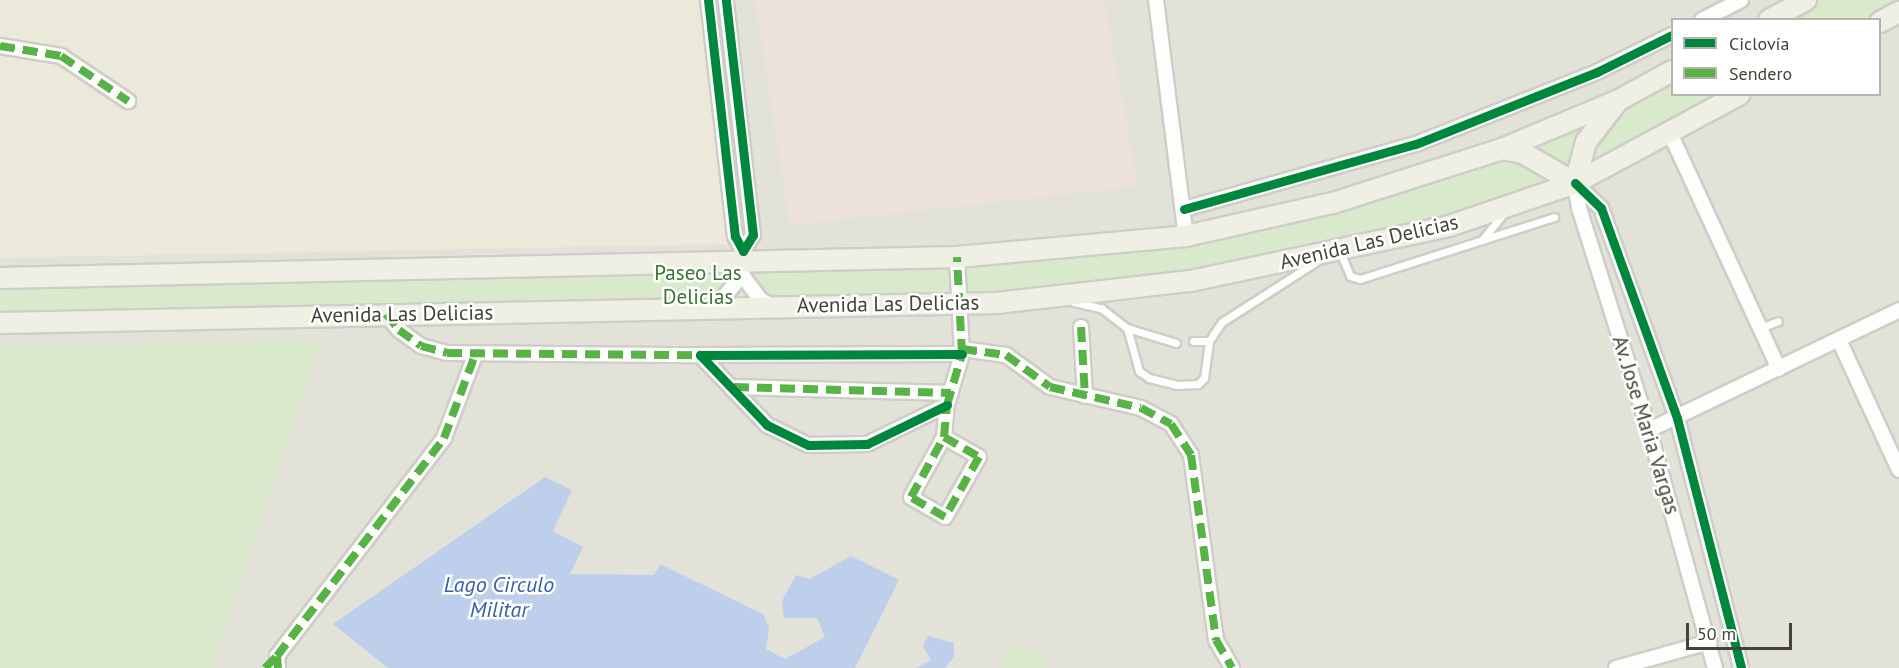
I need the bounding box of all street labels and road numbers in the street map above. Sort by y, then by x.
street label: Avenida Las Delicias [1277,209,1461,275]
street label: Avenida Las Delicias [797,290,979,318]
street label: Avenida Las Delicias [311,300,493,328]
street label: Av. Jose Maria Vargas [1607,332,1685,518]

